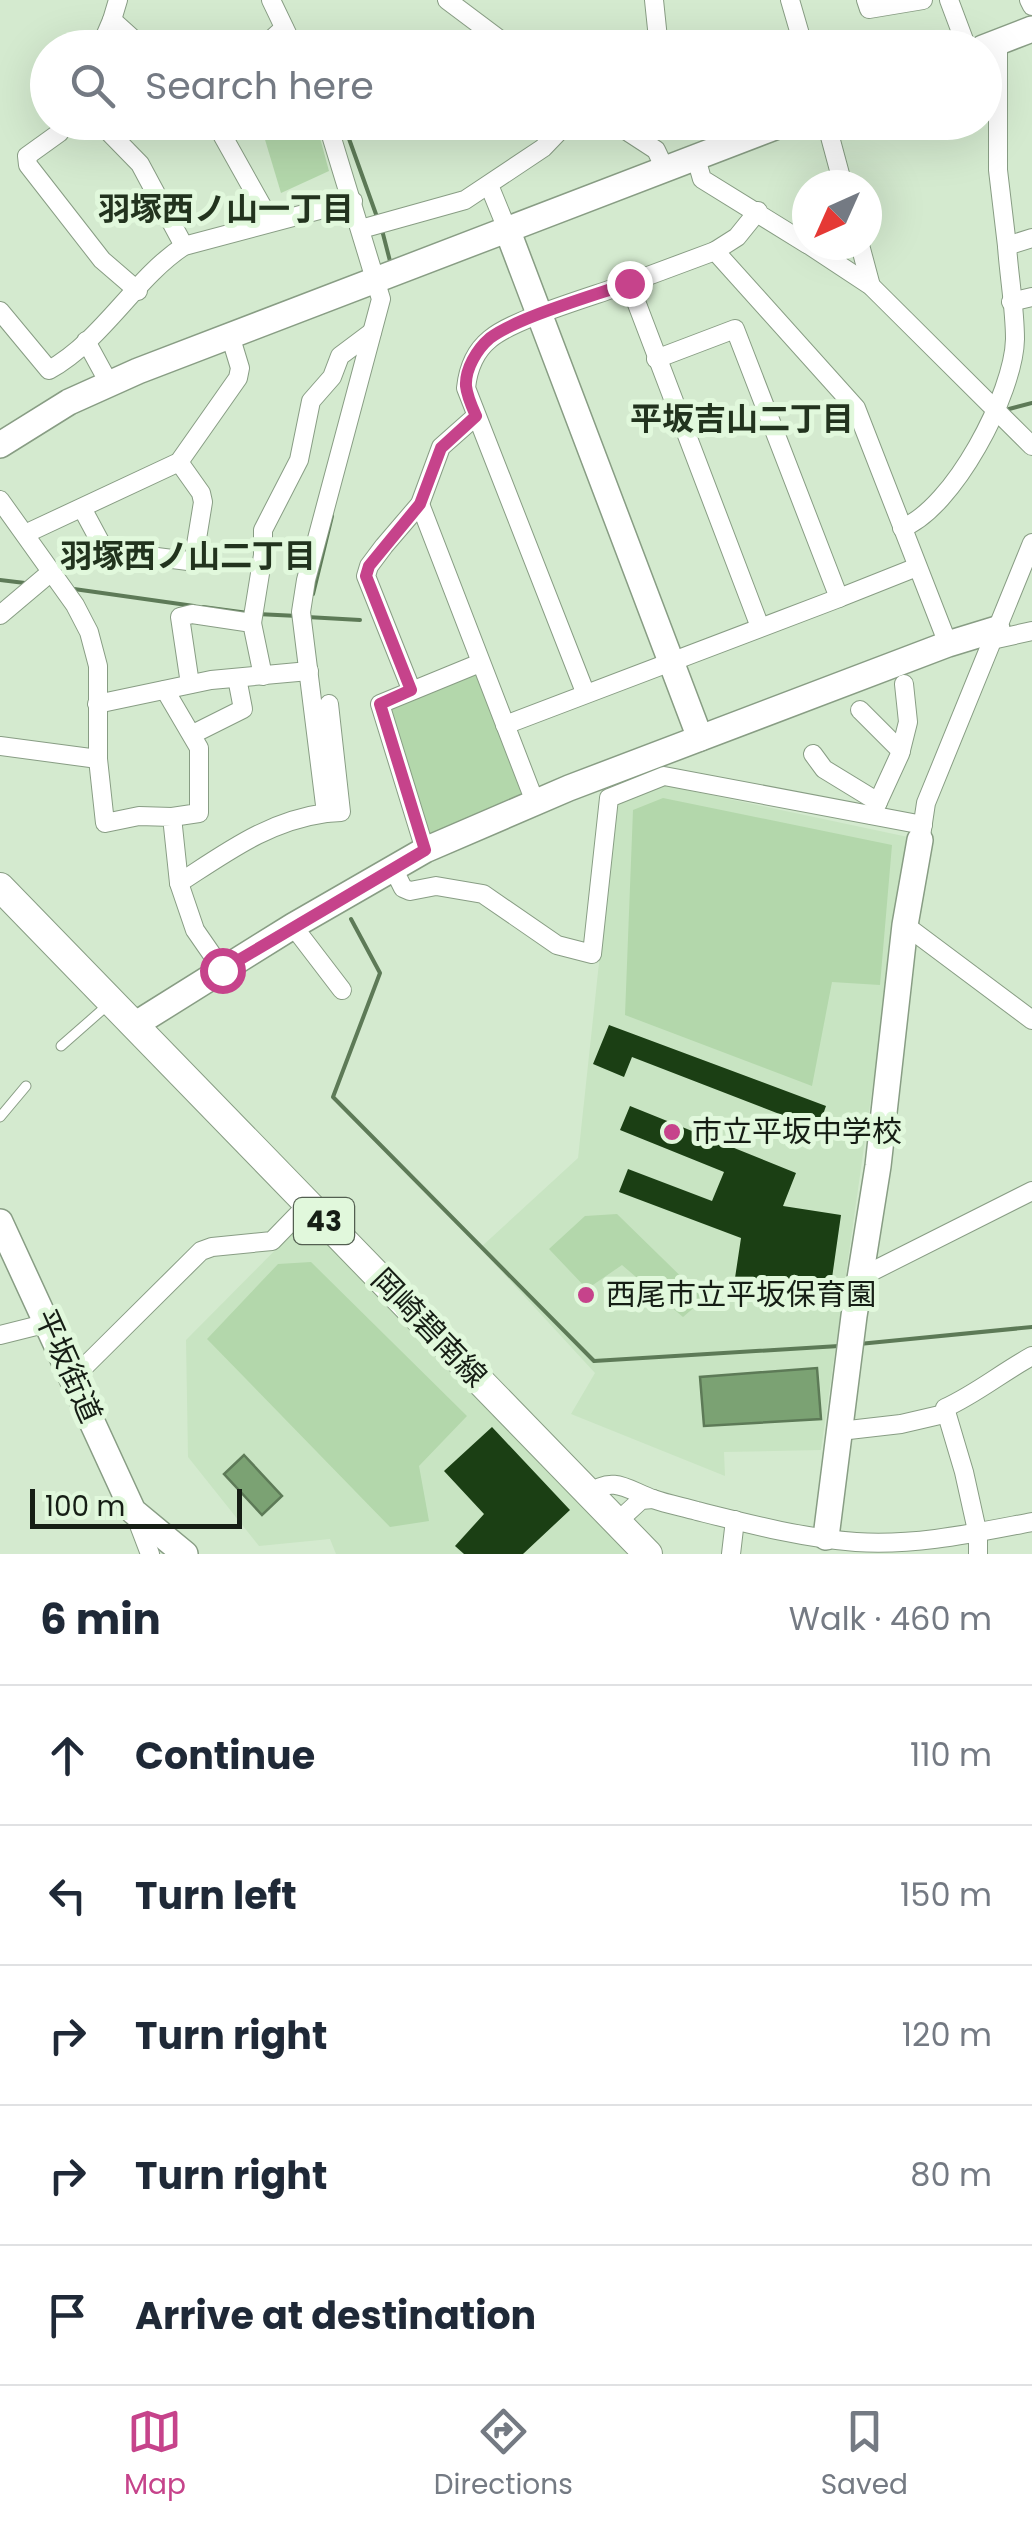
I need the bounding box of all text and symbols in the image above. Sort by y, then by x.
search box [30,30,1002,140]
icon: search [65,58,120,113]
text: Search here [145,59,374,112]
north arrow [792,170,882,260]
district label: 羽塚西ノ山一丁目 [98,186,354,231]
route end [607,261,653,307]
district label: 平坂吉山二丁目 [630,396,854,441]
district label: 羽塚西ノ山二丁目 [60,533,316,578]
route start [200,948,246,994]
place label: 市立平坂中学校 [692,1110,902,1153]
marker: 市立平坂中学校 [661,1121,683,1143]
road number: 43 [294,1198,354,1244]
street label: 岡崎碧南線 [362,1259,497,1397]
place label: 西尾市立平坂保育園 [606,1273,876,1316]
marker: 西尾市立平坂保育園 [575,1284,597,1306]
street label: 平坂街道 [24,1302,113,1429]
scale bar [30,1484,242,1528]
text: 100 m [45,1487,125,1526]
text: 6 min [40,1590,161,1649]
text: Walk · 460 m [789,1596,992,1641]
icon: ahead [40,1728,95,1783]
text: Continue [135,1729,315,1782]
text: 110 m [910,1732,992,1777]
icon: left [40,1868,95,1923]
text: Turn left [135,1869,297,1922]
text: 150 m [900,1872,992,1917]
icon: right [40,2008,95,2063]
text: Turn right [135,2009,327,2062]
text: 120 m [902,2012,992,2057]
icon: right [40,2148,95,2203]
text: Turn right [135,2149,327,2202]
text: 80 m [910,2152,992,2197]
icon: arrive [40,2288,95,2343]
text: Arrive at destination [135,2289,536,2342]
tab: Map [124,2404,186,2506]
tab: Directions [434,2404,573,2506]
tab: Saved [821,2404,908,2506]

